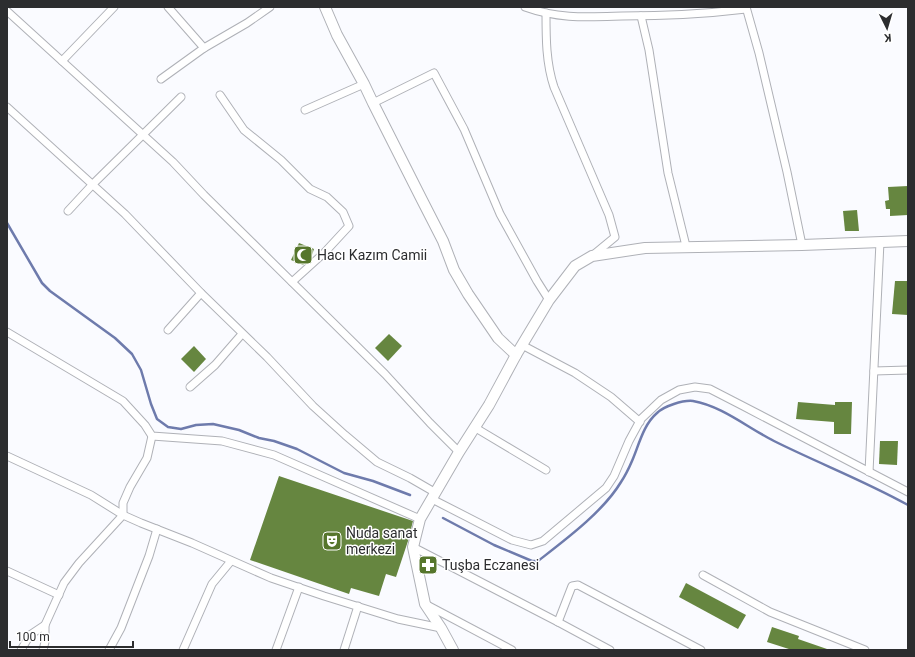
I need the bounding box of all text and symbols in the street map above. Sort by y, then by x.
north arrow [867,8,907,48]
text: K [883,31,892,44]
mosque icon: Hacı Kazım Camii [292,244,314,266]
place label: Hacı Kazım Camii [317,247,427,263]
place label: Nuda sanat merkezi [346,525,418,557]
theatre icon: Nuda sanat merkezi [321,530,343,552]
pharmacy icon: Tuşba Eczanesi [417,554,439,576]
place label: Tuşba Eczanesi [442,557,539,573]
scale bar [10,623,133,649]
text: 100 m [16,630,50,644]

